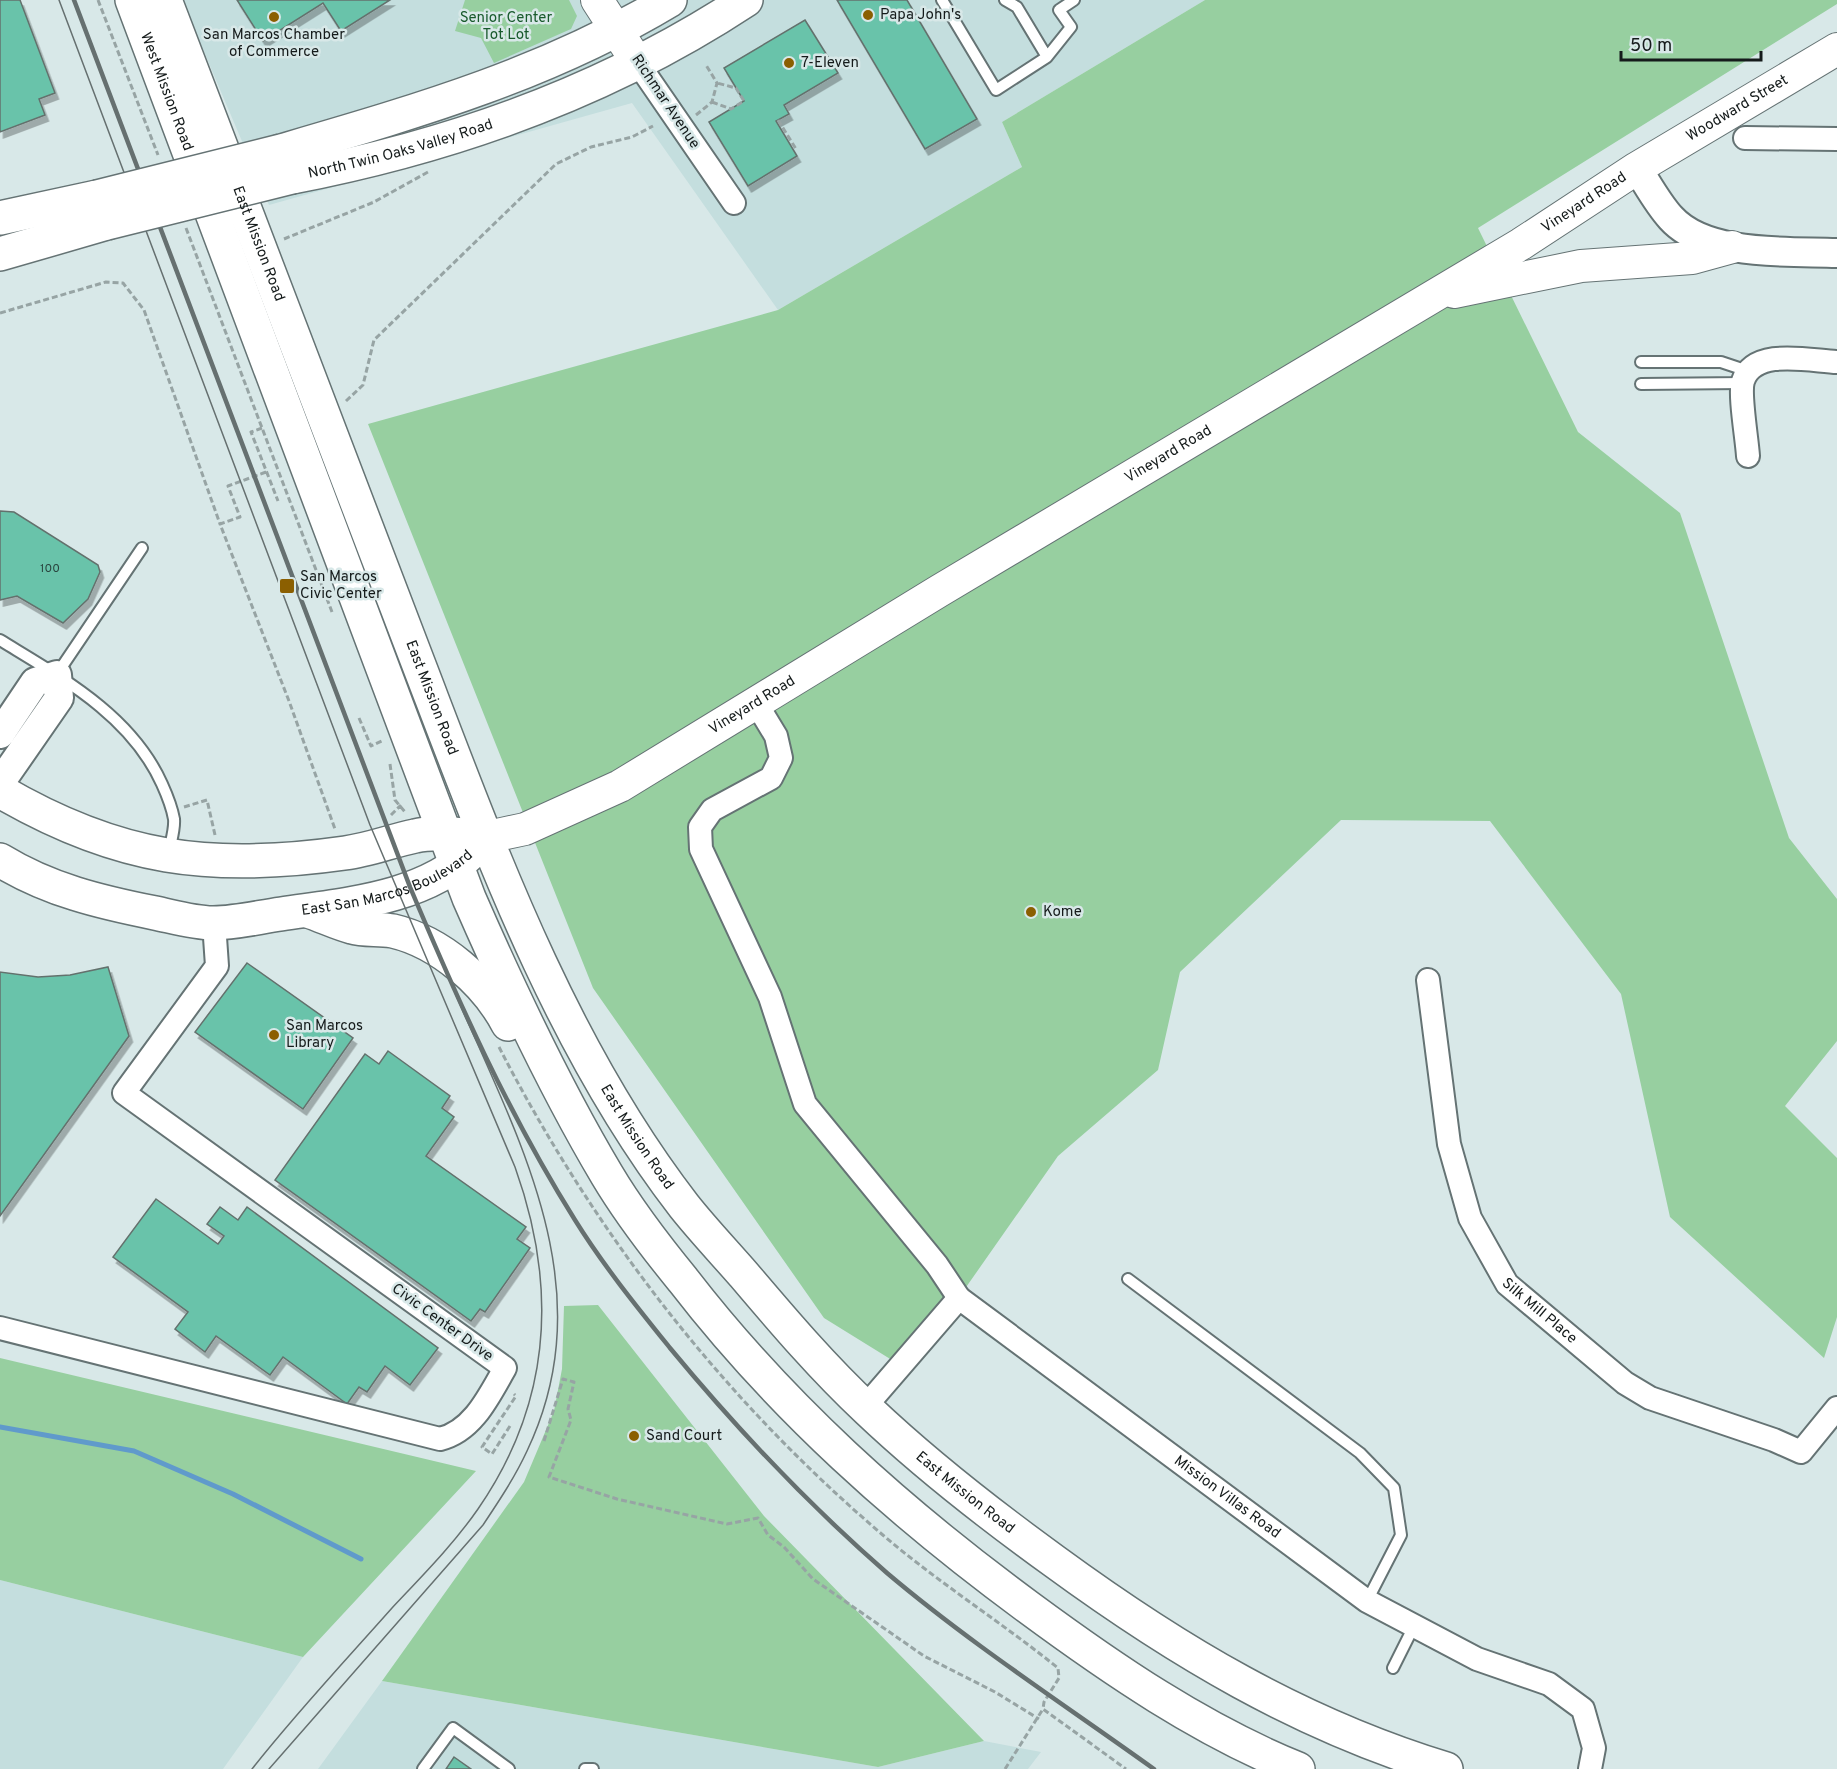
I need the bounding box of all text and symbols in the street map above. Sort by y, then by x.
place label: Papa John's [880,6,961,25]
marker: Papa John's [861,8,875,22]
park label: Senior Center Tot Lot [460,9,552,45]
marker: San Marcos Chamber of Commerce [267,10,281,24]
scale bar [1621,24,1760,62]
place label: San Marcos Chamber of Commerce [203,26,345,62]
street label: West Mission Road [136,30,197,154]
text: 50 m [1630,35,1672,58]
street label: Richmar Avenue [626,51,704,153]
place label: 7-Eleven [801,54,859,73]
marker: 7-Eleven [782,56,796,70]
street label: Woodward Street [1683,71,1792,146]
street label: North Twin Oaks Valley Road [306,115,496,183]
street label: Vineyard Road [1538,168,1630,237]
street label: East Mission Road [228,183,289,304]
street label: Vineyard Road [1121,421,1215,488]
house number: 100 [40,561,60,577]
place label: San Marcos Civic Center [300,568,382,604]
marker: San Marcos Civic Center [278,577,296,595]
street label: East Mission Road [401,638,462,758]
street label: Vineyard Road [705,672,799,739]
street label: East San Marcos Boulevard [300,846,477,920]
place label: Kome [1043,903,1082,922]
marker: Kome [1024,905,1038,919]
place label: San Marcos Library [286,1017,363,1053]
marker: San Marcos Library [267,1028,281,1042]
street label: East Mission Road [596,1081,678,1193]
street label: Silk Mill Place [1498,1274,1581,1348]
street label: Civic Center Drive [388,1280,496,1366]
place label: Sand Court [646,1427,722,1446]
marker: Sand Court [627,1429,641,1443]
street label: East Mission Road [911,1447,1018,1538]
street label: Mission Villas Road [1170,1451,1284,1543]

